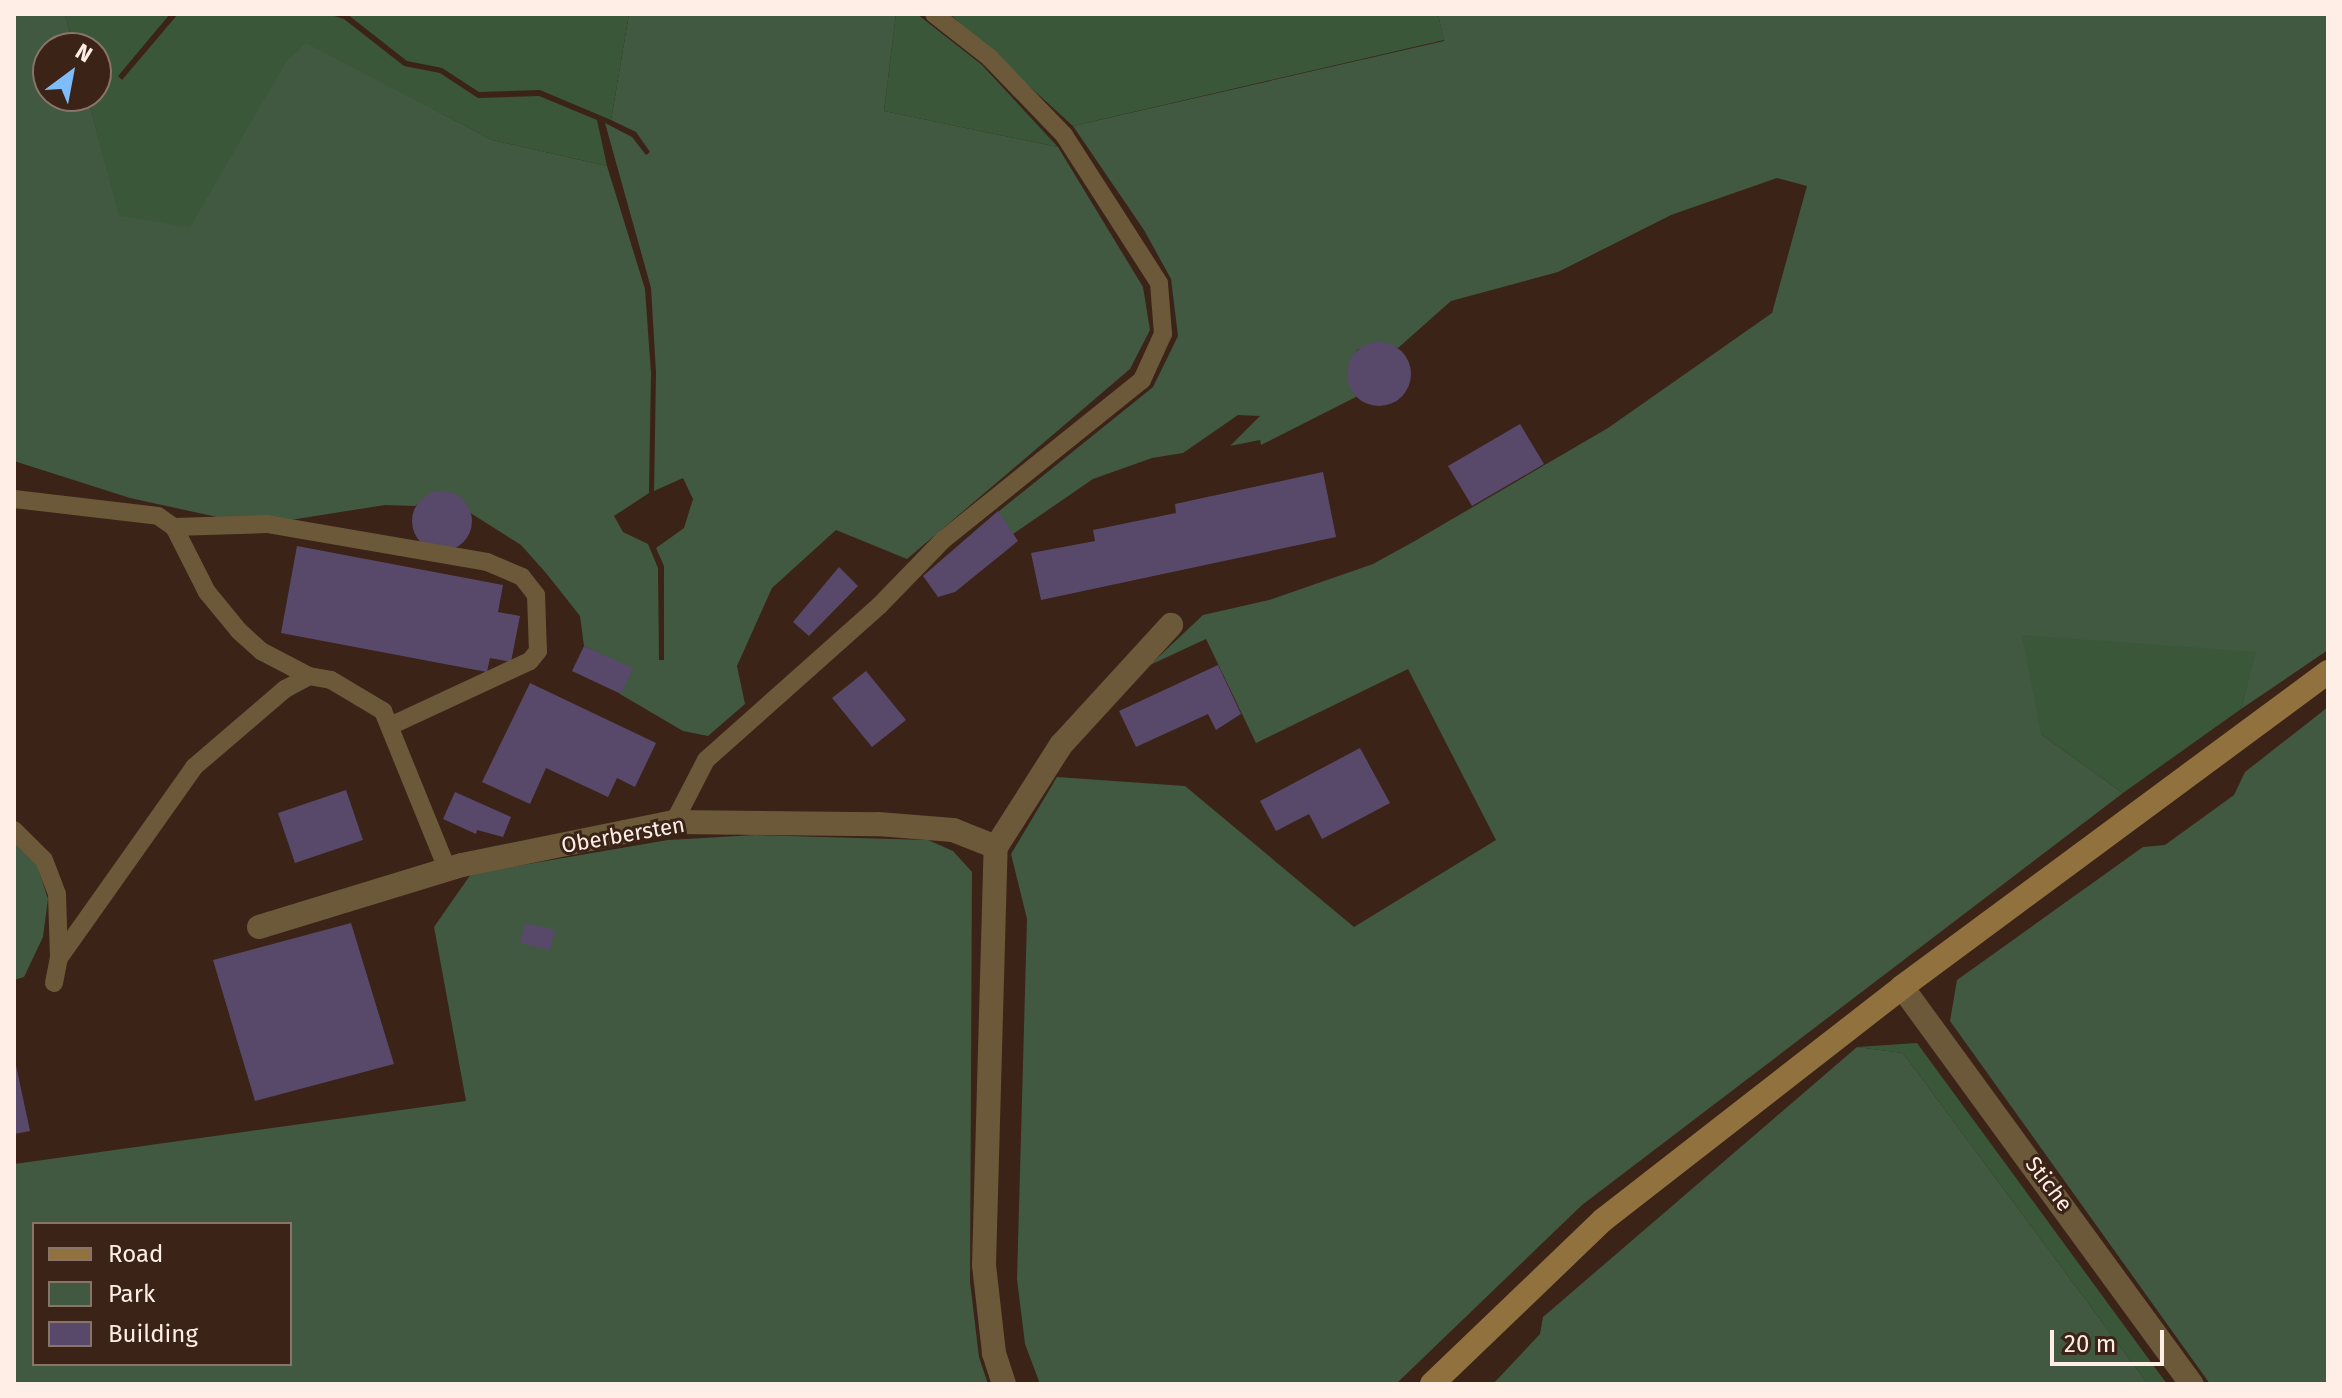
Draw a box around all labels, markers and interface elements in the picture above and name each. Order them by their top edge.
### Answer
north arrow [32,32,112,112]
text: N [71,38,97,68]
street label: Oberbersten [559,811,687,859]
street label: Stiche [2020,1151,2078,1217]
legend [32,1222,292,1366]
text: Road [108,1240,163,1268]
text: Park [108,1280,155,1308]
scale bar [2054,1314,2168,1364]
text: Building [108,1320,198,1348]
text: 20 m [2064,1330,2116,1358]

